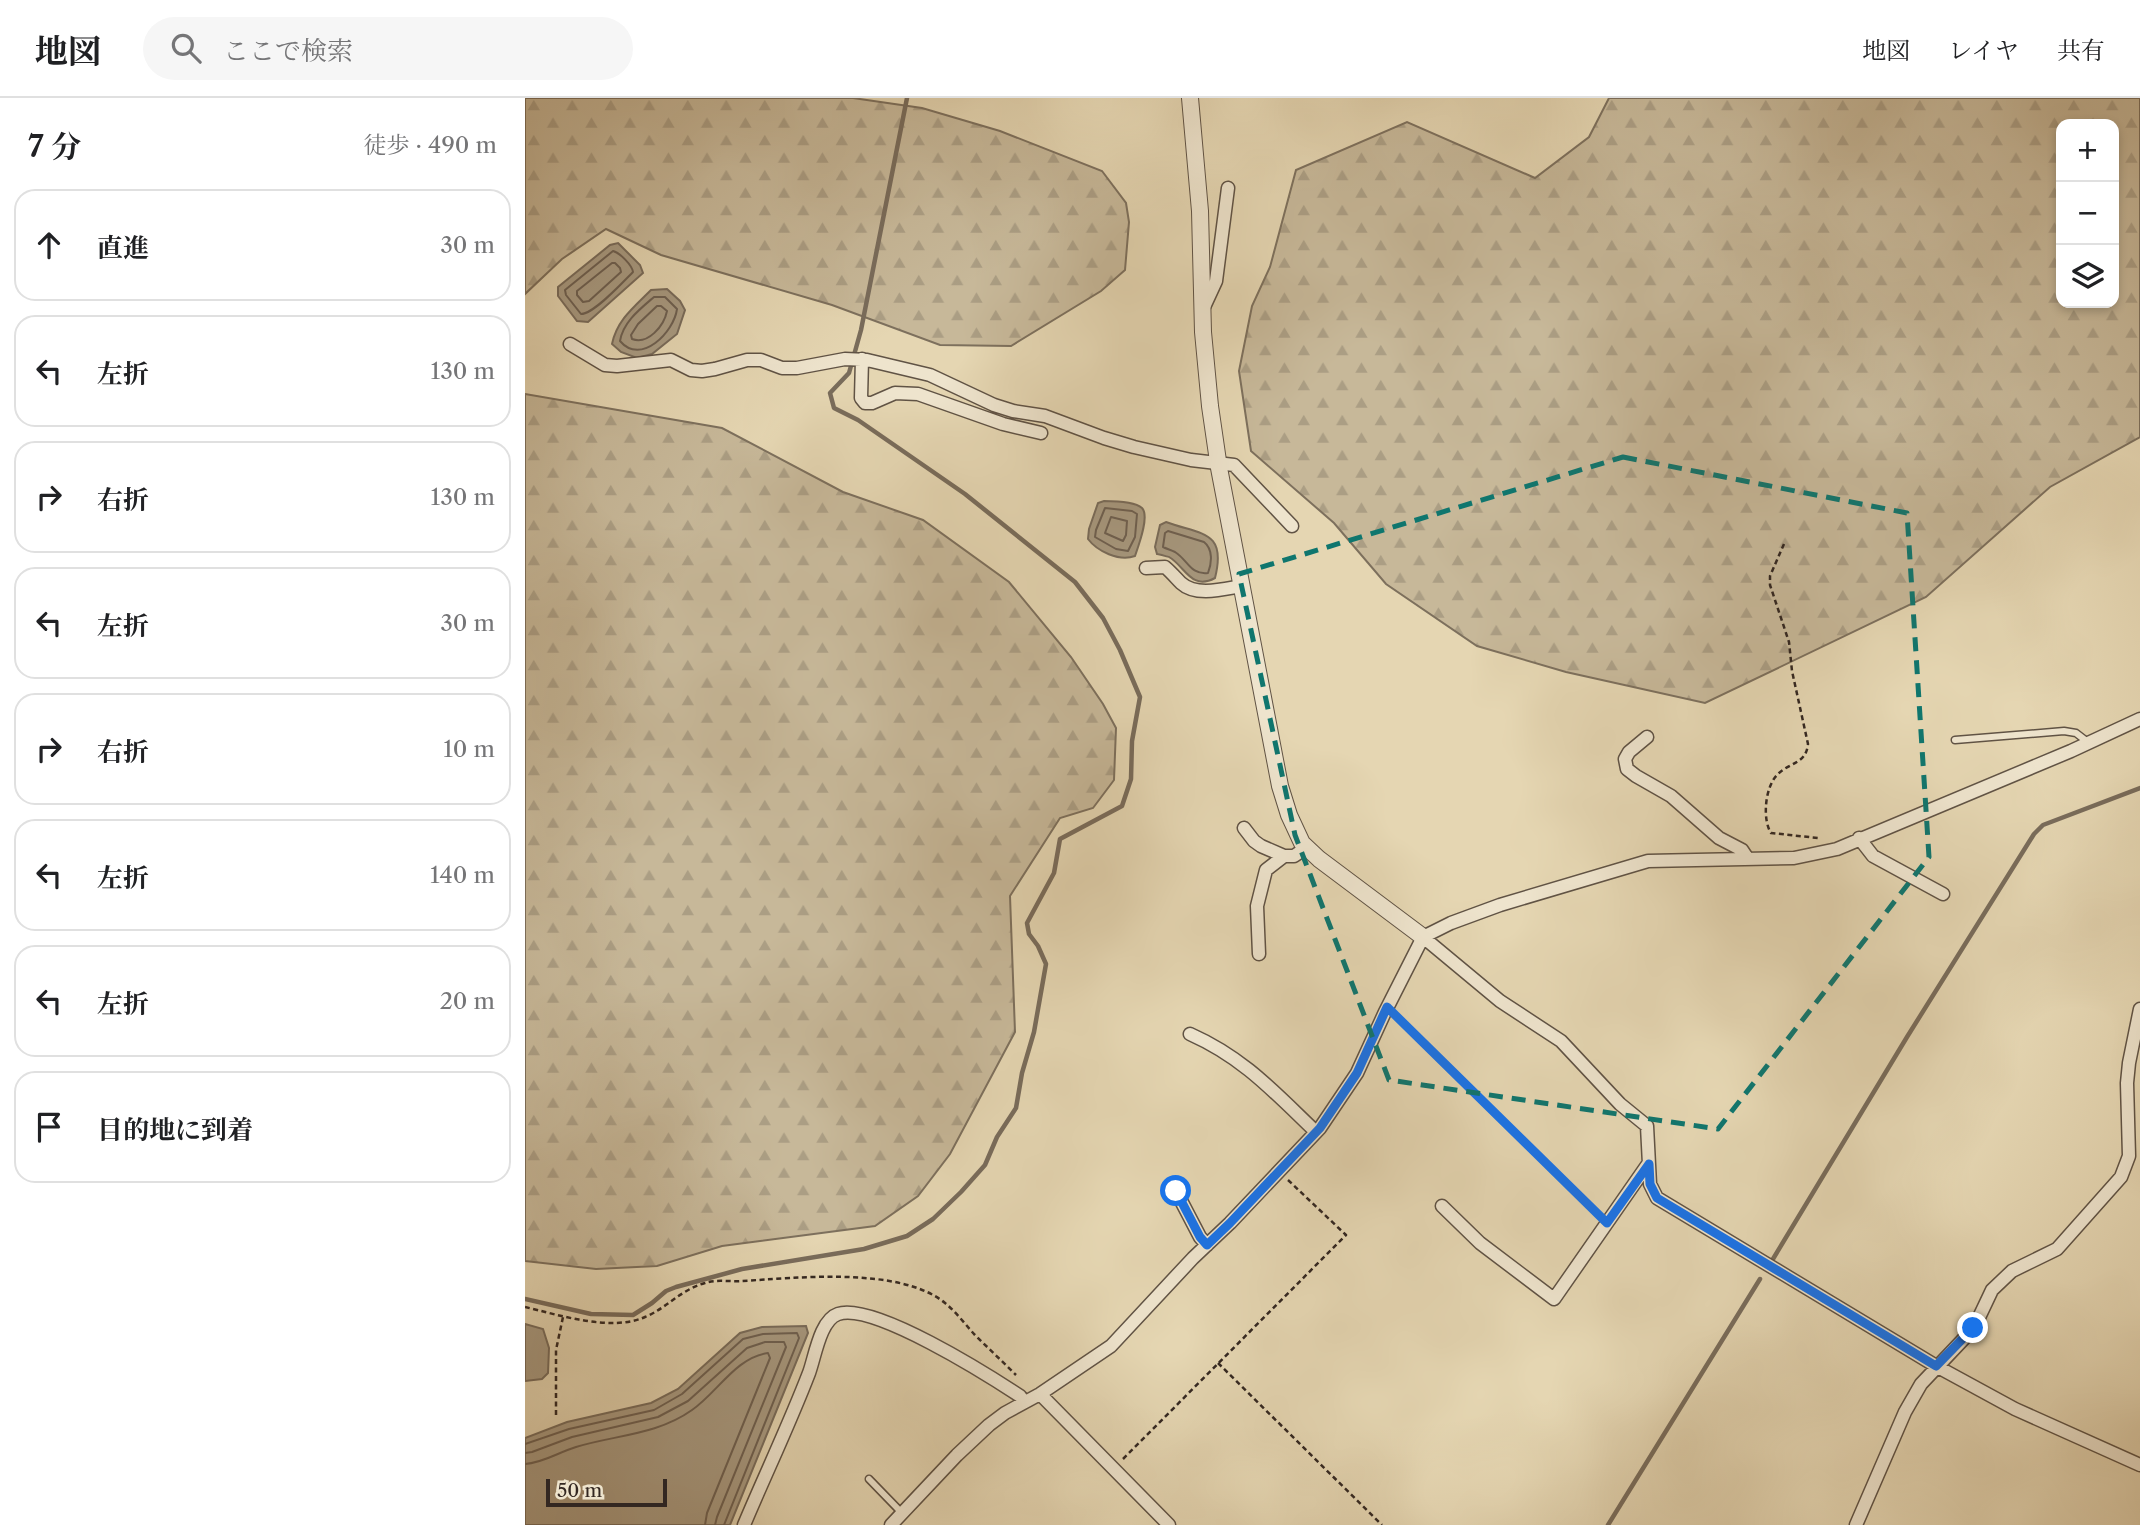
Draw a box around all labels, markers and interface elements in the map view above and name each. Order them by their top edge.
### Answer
search box [143,17,633,80]
icon: search [167,29,205,67]
text: 地図 [35,31,101,72]
text: ここで検索 [223,35,353,67]
text: 地図 [1862,36,1910,65]
text: レイヤ [1948,36,2019,65]
text: 共有 [2057,36,2105,65]
map controls [2056,119,2119,308]
button: + [2056,119,2119,182]
text: 7 分 [28,128,81,165]
text: 徒歩 · 490 m [363,131,497,159]
button: − [2056,182,2119,245]
icon: ahead [30,226,68,264]
text: 30 m [440,231,495,259]
text: 直進 [97,232,149,264]
button: layers [2056,245,2119,308]
icon: left [30,352,68,390]
text: 130 m [431,357,495,385]
text: 左折 [97,358,149,390]
icon: right [30,478,68,516]
text: 130 m [431,483,495,511]
text: 右折 [97,484,149,516]
icon: left [30,604,68,642]
text: 30 m [440,609,495,637]
text: 左折 [97,610,149,642]
icon: right [30,730,68,768]
text: 10 m [443,735,495,763]
text: 右折 [97,736,149,768]
icon: left [30,856,68,894]
text: 140 m [430,861,495,889]
text: 左折 [97,862,149,894]
icon: left [30,982,68,1020]
text: 20 m [440,987,495,1015]
text: 左折 [97,988,149,1020]
icon: arrive [30,1108,68,1146]
text: 目的地に到着 [97,1114,253,1146]
route start [1160,1175,1191,1206]
route end [1957,1312,1988,1343]
scale bar [546,1476,667,1508]
text: 50 m [557,1479,602,1502]

